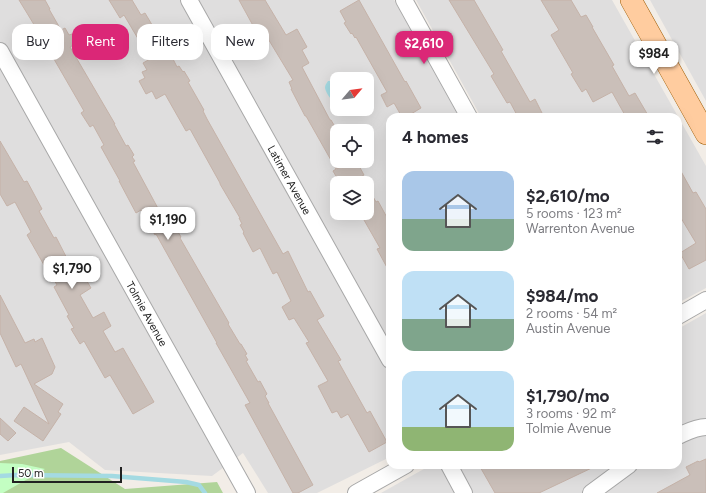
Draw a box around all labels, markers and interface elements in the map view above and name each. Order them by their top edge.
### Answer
chip: Buy [12,24,64,60]
chip: Rent [72,24,129,60]
chip: Filters [137,24,203,60]
chip: New [211,24,269,60]
pin: $2,610 [391,31,457,65]
text: $2,610 [404,36,444,51]
pin: $984 [630,41,678,75]
text: $984 [639,46,669,61]
north arrow [330,72,374,116]
map controls [330,72,374,220]
button: locate [330,124,374,168]
icon: filters [644,126,666,148]
text: 4 homes [402,127,469,147]
street label: Latimer Avenue [265,143,313,217]
button: layers [330,176,374,220]
text: $2,610/mo [526,186,610,206]
icon: home [434,187,482,235]
text: 5 rooms · 123 m² [526,206,622,221]
pin: $1,190 [135,207,201,241]
text: $1,190 [149,212,187,227]
text: Warrenton Avenue [526,221,635,236]
pin: $1,790 [39,256,105,290]
text: $1,790 [52,261,92,276]
street label: Tolmie Avenue [123,279,170,349]
text: $984/mo [526,286,599,306]
icon: home [434,287,482,335]
text: 2 rooms · 54 m² [526,306,617,321]
text: Austin Avenue [526,321,610,336]
text: $1,790/mo [526,386,609,406]
icon: home [434,387,482,435]
text: 3 rooms · 92 m² [526,406,616,421]
text: Tolmie Avenue [526,421,611,436]
scale bar [12,465,122,484]
text: 50 m [18,467,43,480]

